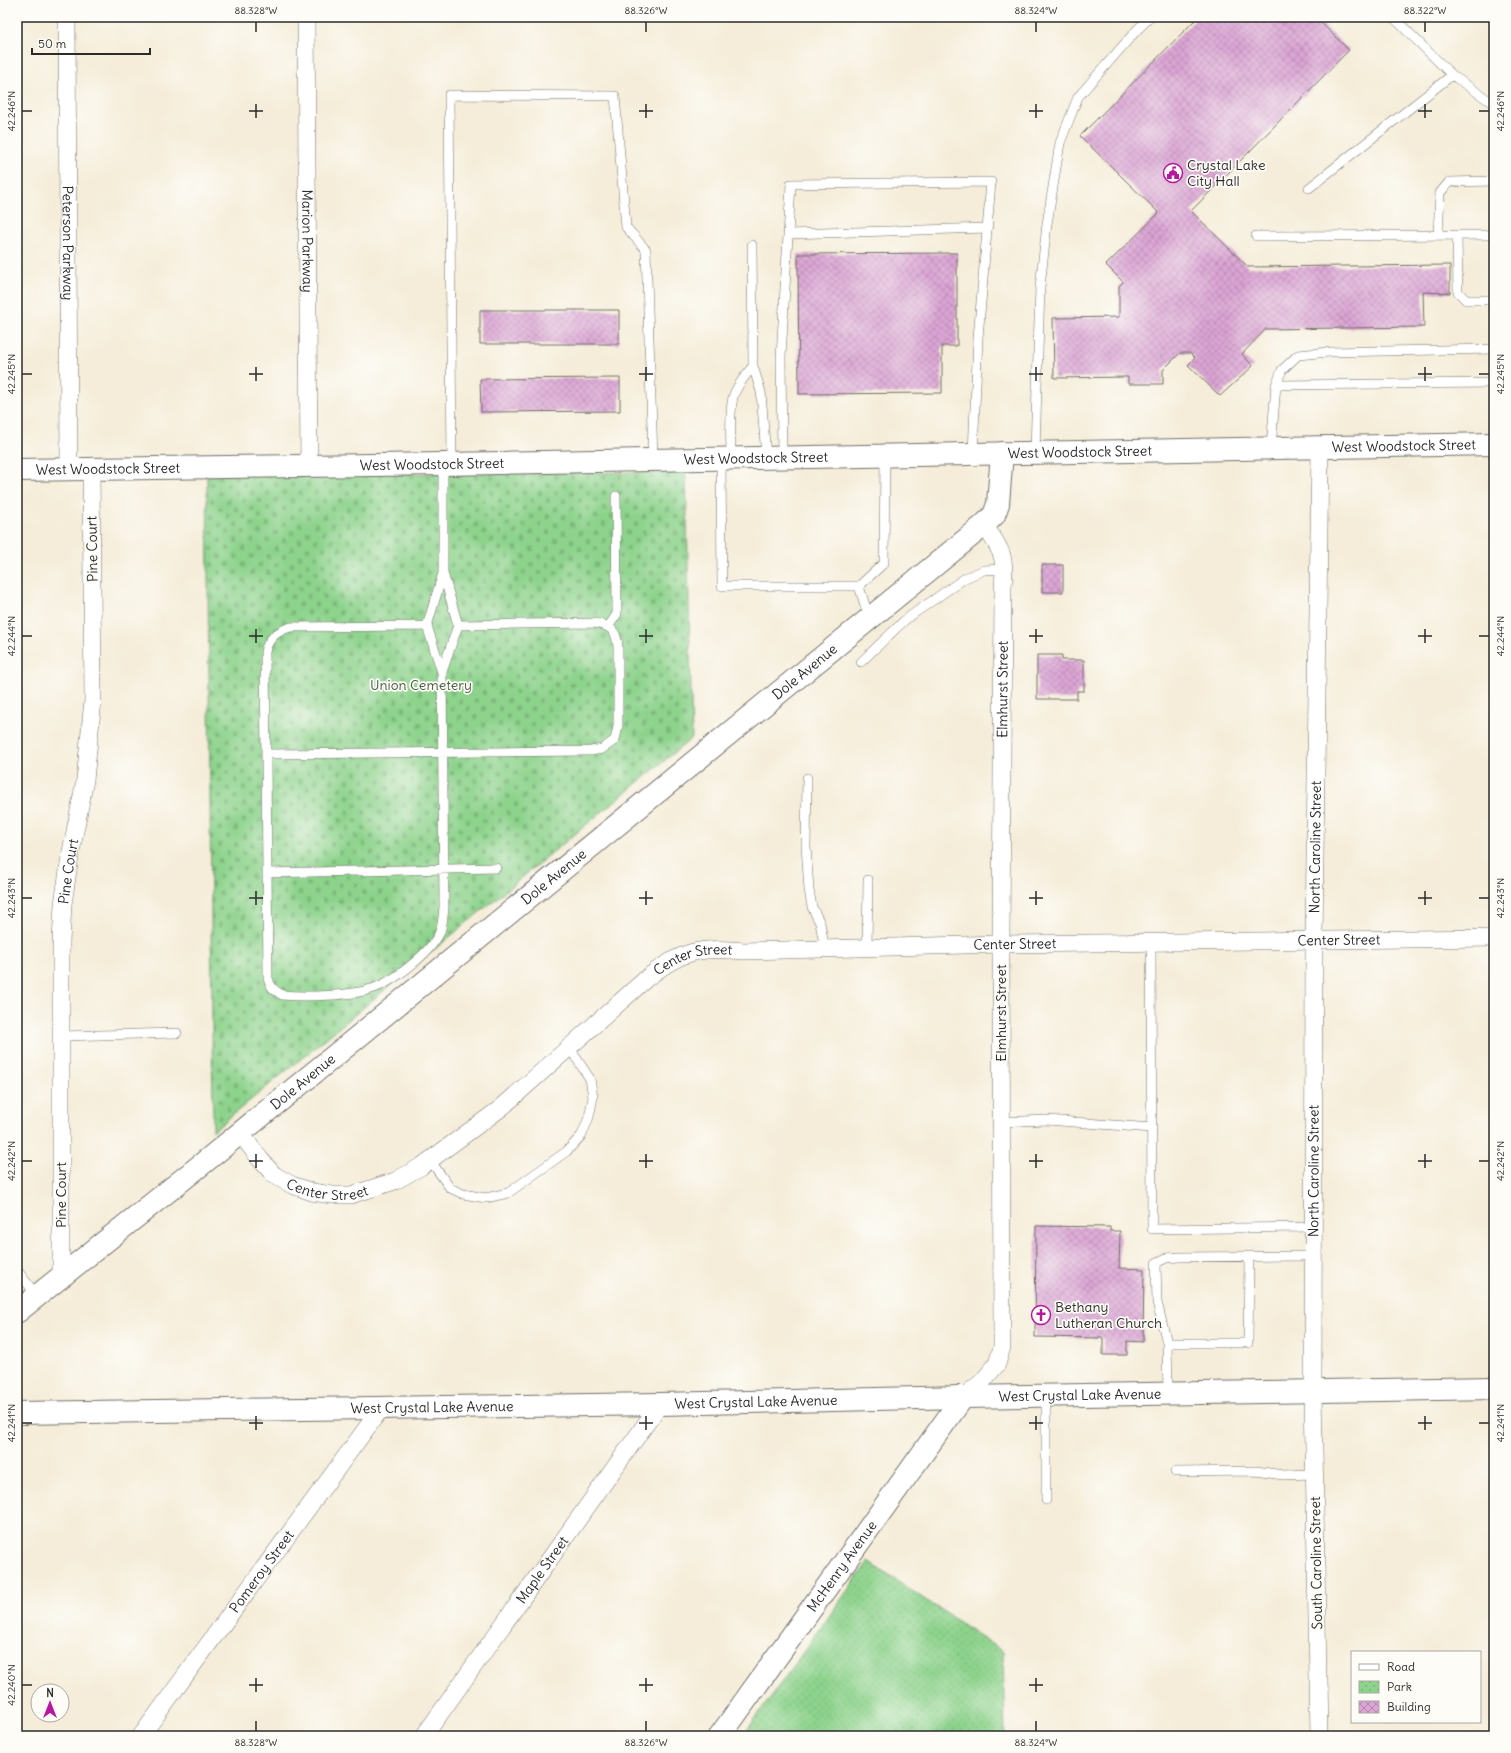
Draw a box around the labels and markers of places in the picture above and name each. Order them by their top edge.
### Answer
place label: Crystal Lake City Hall [1187,156,1265,190]
public building icon: Crystal Lake City Hall [1162,162,1184,184]
place label: Bethany Lutheran Church [1055,1298,1162,1332]
church icon: Bethany Lutheran Church [1030,1304,1052,1326]

